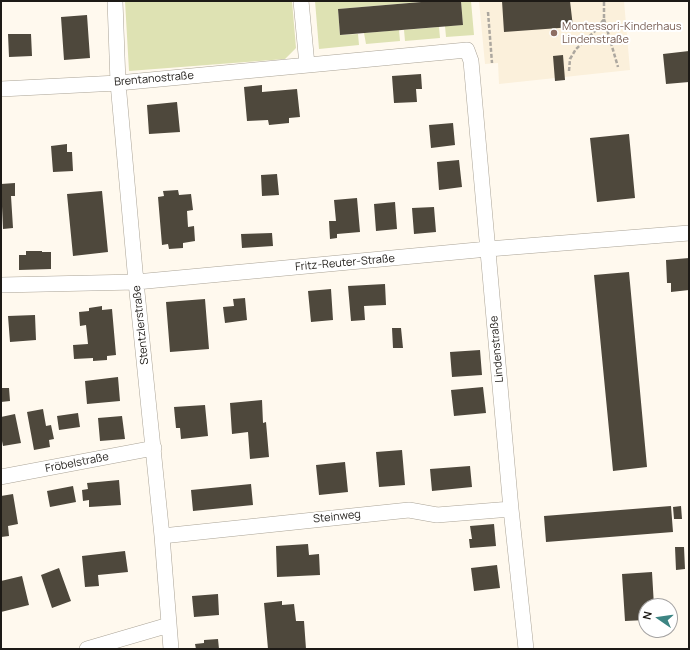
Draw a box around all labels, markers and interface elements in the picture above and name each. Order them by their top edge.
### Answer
place label: Montessori-Kinderhaus Lindenstraße [562,20,682,46]
marker: Montessori-Kinderhaus Lindenstraße [549,28,559,38]
street label: Brentanostraße [114,69,194,89]
street label: Fritz-Reuter-Straße [295,252,395,274]
street label: Stentzlerstraße [130,285,152,365]
street label: Lindenstraße [488,315,506,383]
street label: Fröbelstraße [44,450,110,476]
street label: Steinweg [313,508,361,526]
north arrow [638,598,678,638]
text: N [639,610,655,621]

